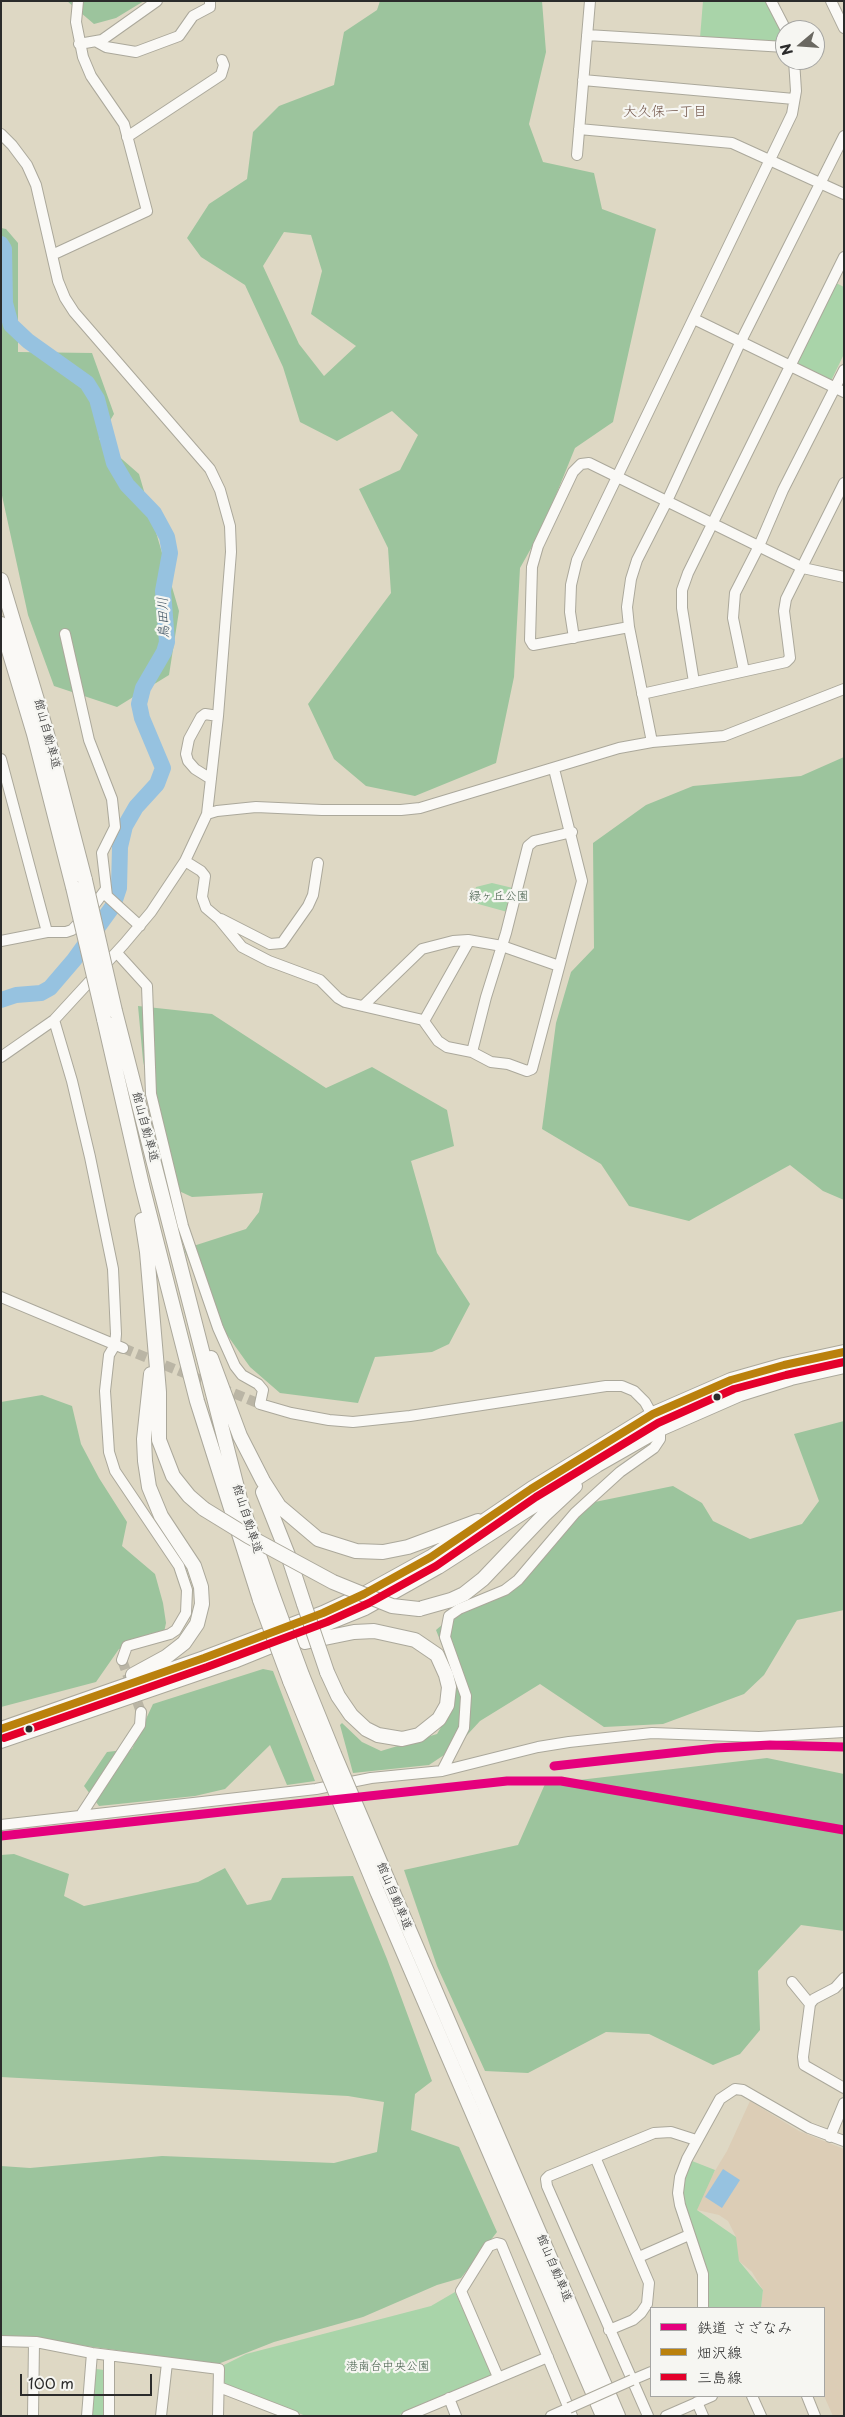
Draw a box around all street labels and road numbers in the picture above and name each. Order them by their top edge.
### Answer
street label: 館山自動車道 [31,697,63,771]
street label: 館山自動車道 [129,1090,161,1164]
street label: 館山自動車道 [229,1483,265,1555]
street label: 館山自動車道 [373,1860,415,1932]
street label: 館山自動車道 [533,2232,575,2304]

